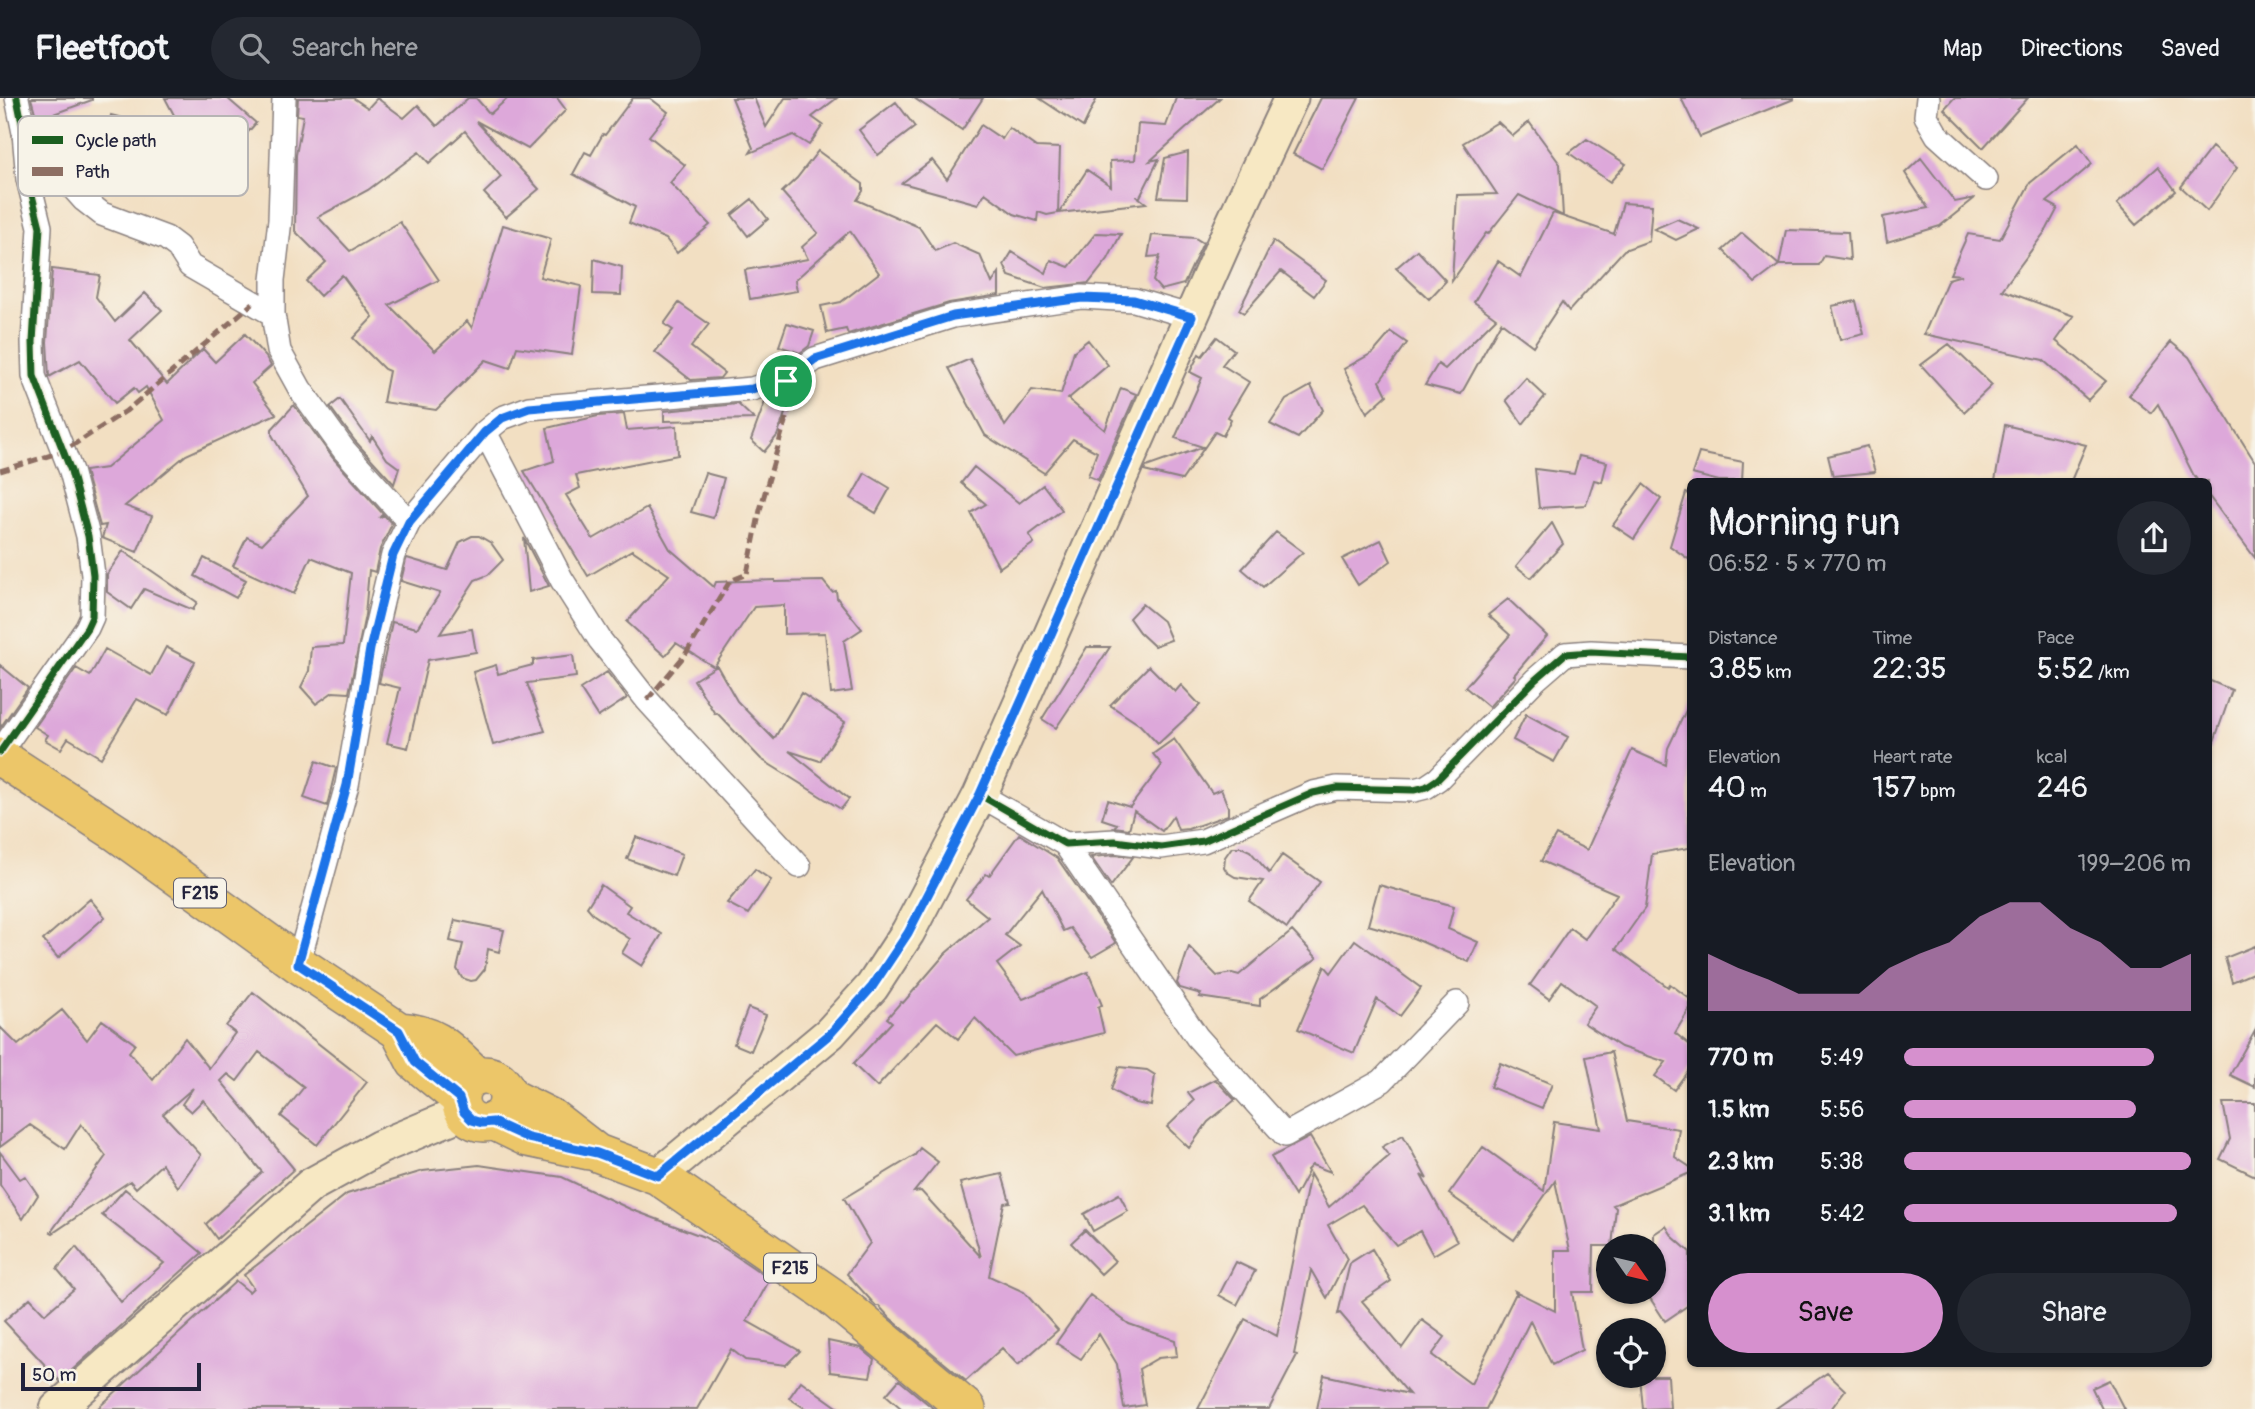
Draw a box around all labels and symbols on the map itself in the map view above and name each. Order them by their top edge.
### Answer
legend [18,116,248,196]
text: Cycle path [75,129,156,153]
text: Path [75,160,110,184]
pin [756,351,816,411]
road number: F215 [174,878,226,908]
north arrow [1596,1234,1666,1304]
road number: F215 [764,1254,816,1282]
scale bar [21,1360,201,1392]

